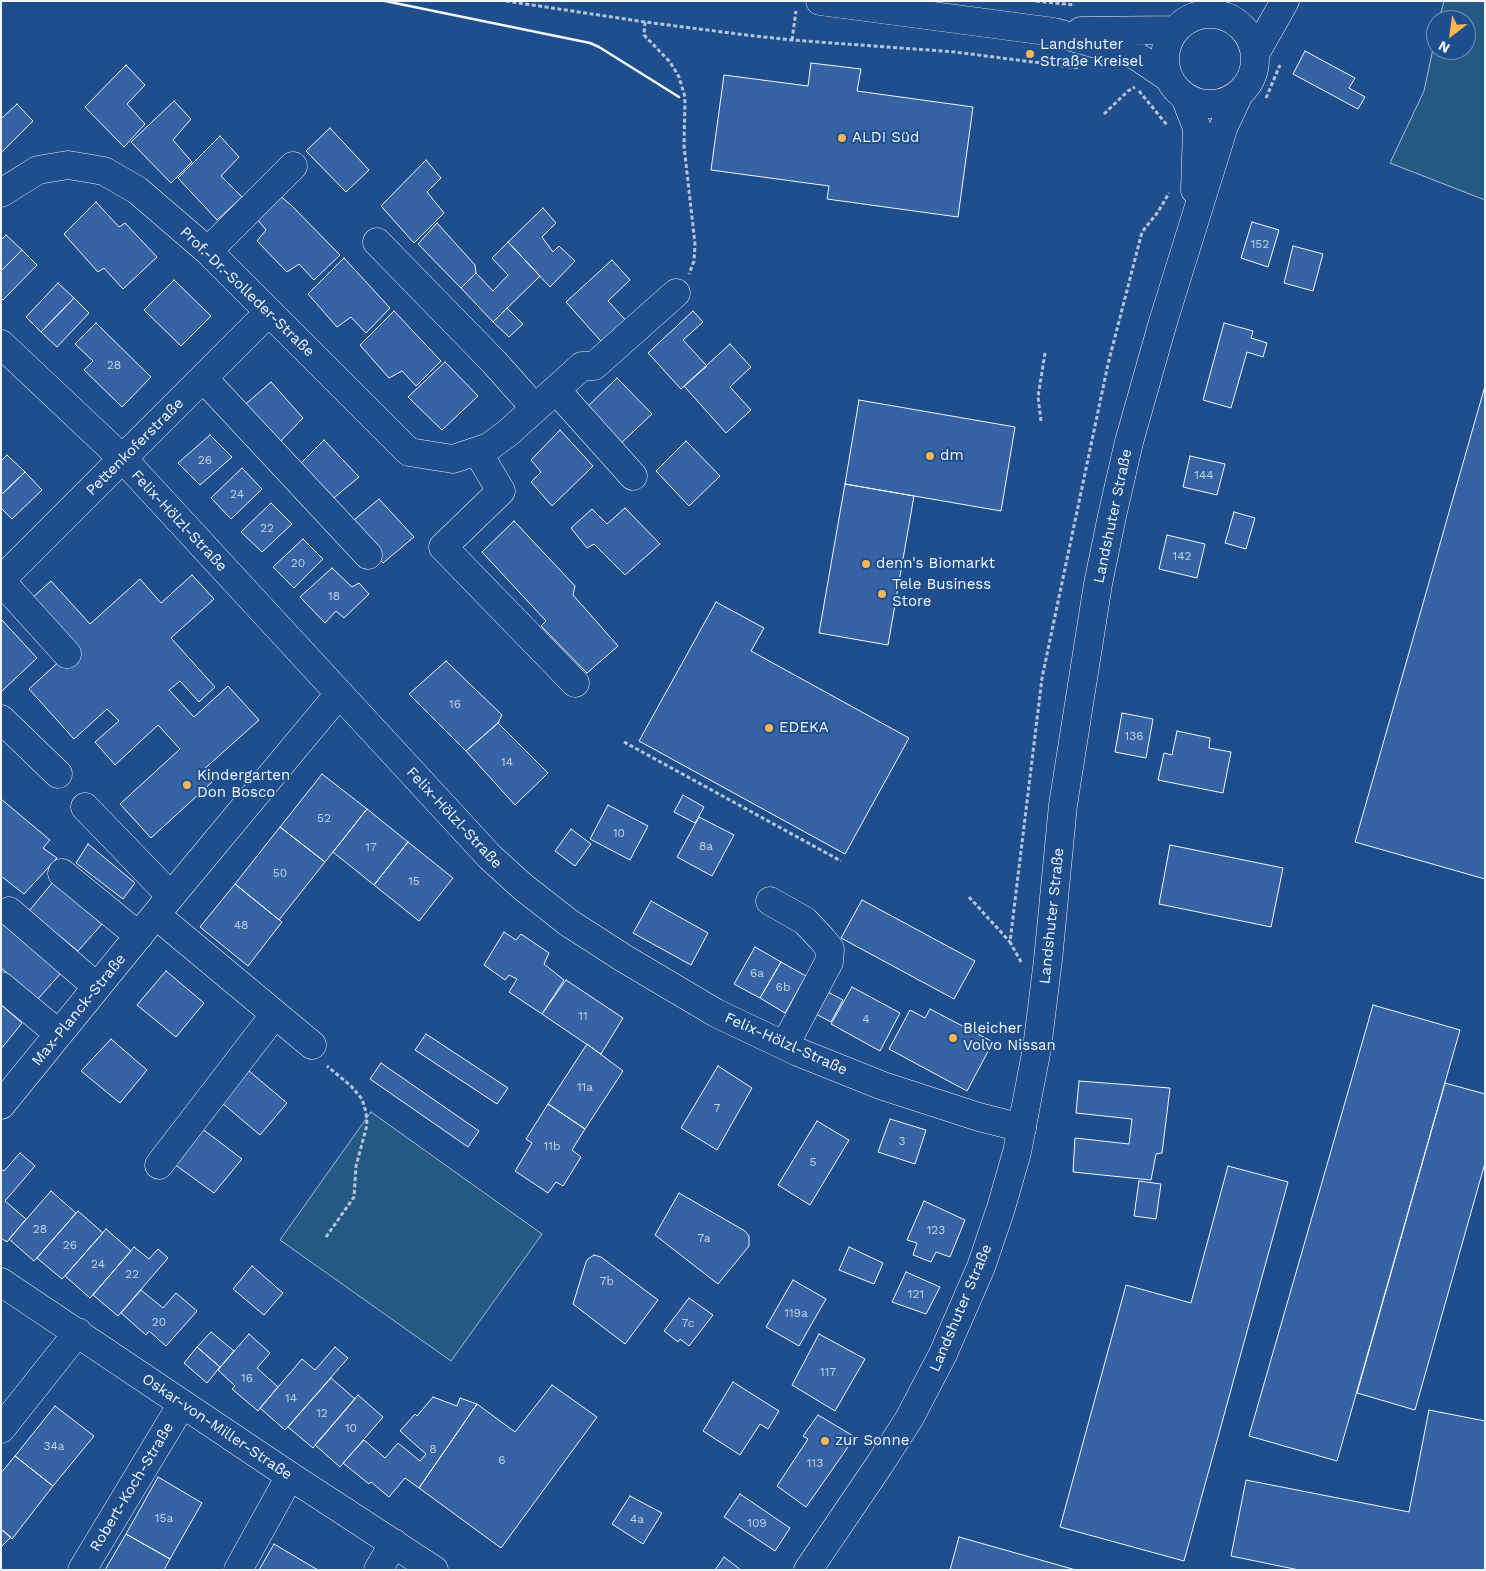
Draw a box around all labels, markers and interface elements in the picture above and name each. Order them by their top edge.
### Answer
north arrow [1426,10,1476,60]
place label: Landshuter Straße Kreisel [1040,36,1143,71]
text: N [1436,38,1452,57]
marker: Landshuter Straße Kreisel [1024,48,1036,60]
place label: ALDI Süd [852,129,919,147]
marker: ALDI Süd [836,132,848,144]
street label: Prof.-Dr.-Solleder-Straße [176,223,318,361]
house number: 152 [1251,237,1269,251]
house number: 28 [107,358,121,372]
street label: Pettenkoferstraße [82,394,188,500]
place label: dm [940,447,964,465]
street label: Landshuter Straße [1090,447,1136,585]
marker: dm [924,450,936,462]
house number: 26 [198,453,212,467]
street label: Felix-Hölzl-Straße [127,466,231,576]
house number: 144 [1194,468,1214,482]
house number: 24 [230,487,244,501]
house number: 22 [260,521,274,535]
house number: 142 [1172,549,1192,563]
place label: denn's Biomarkt [876,555,995,573]
house number: 20 [291,556,305,570]
marker: denn's Biomarkt [860,558,872,570]
place label: Tele Business Store [892,576,991,611]
marker: Tele Business Store [876,588,888,600]
house number: 18 [328,589,340,603]
house number: 16 [449,697,461,711]
place label: EDEKA [779,719,829,737]
marker: EDEKA [763,722,775,734]
house number: 136 [1125,729,1143,743]
house number: 14 [501,755,513,769]
street label: Felix-Hölzl-Straße [402,763,506,873]
place label: Kindergarten Don Bosco [197,767,290,802]
marker: Kindergarten Don Bosco [181,779,193,791]
house number: 52 [317,811,331,825]
house number: 10 [613,826,625,840]
house number: 8a [699,839,713,853]
house number: 17 [365,840,377,854]
street label: Landshuter Straße [1036,847,1068,985]
house number: 50 [273,866,287,880]
house number: 15 [408,874,420,888]
house number: 48 [234,918,248,932]
street label: Max-Planck-Straße [28,950,130,1070]
house number: 6a [750,966,764,980]
house number: 6b [776,980,790,994]
house number: 11 [578,1009,588,1023]
street label: Felix-Hölzl-Straße [722,1009,850,1079]
house number: 4 [862,1012,870,1026]
place label: Bleicher Volvo Nissan [963,1020,1056,1055]
marker: Bleicher Volvo Nissan [947,1032,959,1044]
house number: 11a [577,1080,593,1094]
house number: 7 [714,1101,720,1115]
house number: 3 [899,1134,905,1148]
house number: 11b [544,1139,560,1153]
house number: 5 [810,1155,816,1169]
house number: 28 [33,1222,47,1236]
house number: 123 [927,1223,945,1237]
house number: 7a [697,1231,711,1245]
house number: 26 [63,1238,77,1252]
street label: Landshuter Straße [926,1241,996,1375]
house number: 24 [91,1257,105,1271]
house number: 22 [125,1267,139,1281]
house number: 7b [600,1274,614,1288]
house number: 121 [908,1287,924,1301]
house number: 119a [784,1306,808,1320]
house number: 20 [152,1315,166,1329]
house number: 7c [682,1316,694,1330]
house number: 117 [820,1365,836,1379]
street label: Oskar-von-Miller-Straße [139,1370,295,1484]
house number: 16 [241,1371,253,1385]
house number: 14 [285,1391,297,1405]
house number: 12 [316,1406,328,1420]
street label: Robert-Koch-Straße [86,1419,178,1555]
house number: 10 [345,1421,357,1435]
place label: zur Sonne [835,1432,909,1450]
marker: zur Sonne [819,1435,831,1447]
house number: 34a [43,1439,65,1453]
house number: 8 [429,1442,437,1456]
house number: 6 [498,1453,506,1467]
house number: 113 [807,1456,823,1470]
house number: 15a [155,1511,173,1525]
house number: 4a [630,1512,644,1526]
house number: 109 [747,1516,767,1530]

